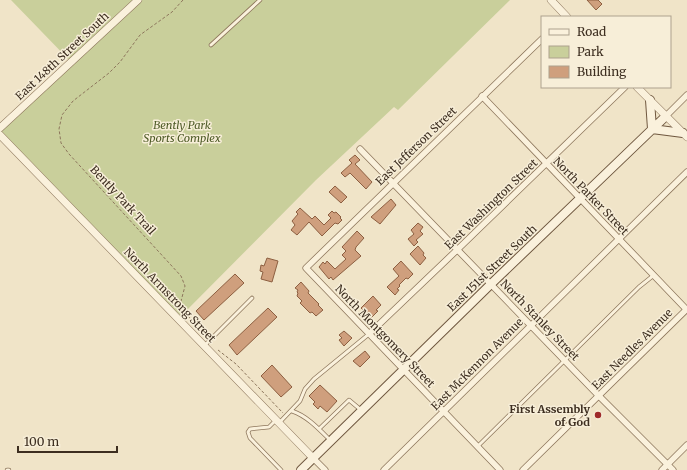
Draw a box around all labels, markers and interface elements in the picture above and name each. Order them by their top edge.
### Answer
street label: East 148th Street South [12,9,112,103]
legend [541,16,671,88]
text: Road [577,24,606,39]
text: Park [577,44,604,59]
text: Building [577,64,627,79]
street label: East Jefferson Street [373,103,460,188]
park label: Bently Park Sports Complex [143,118,221,145]
street label: North Parker Street [550,154,632,238]
street label: East Washington Street [442,155,541,252]
street label: Bently Park Trail [87,163,159,238]
street label: East 151st Street South [444,221,540,314]
street label: North Armstrong Street [121,245,219,346]
street label: North Stanley Street [498,276,583,364]
street label: North Montgomery Street [332,282,438,391]
street label: East Needles Avenue [589,306,675,392]
street label: East McKennon Avenue [428,315,526,413]
place label: First Assembly of God [509,402,590,429]
marker: First Assembly of God [593,410,603,420]
scale bar [18,428,117,454]
text: 100 m [24,434,59,449]

